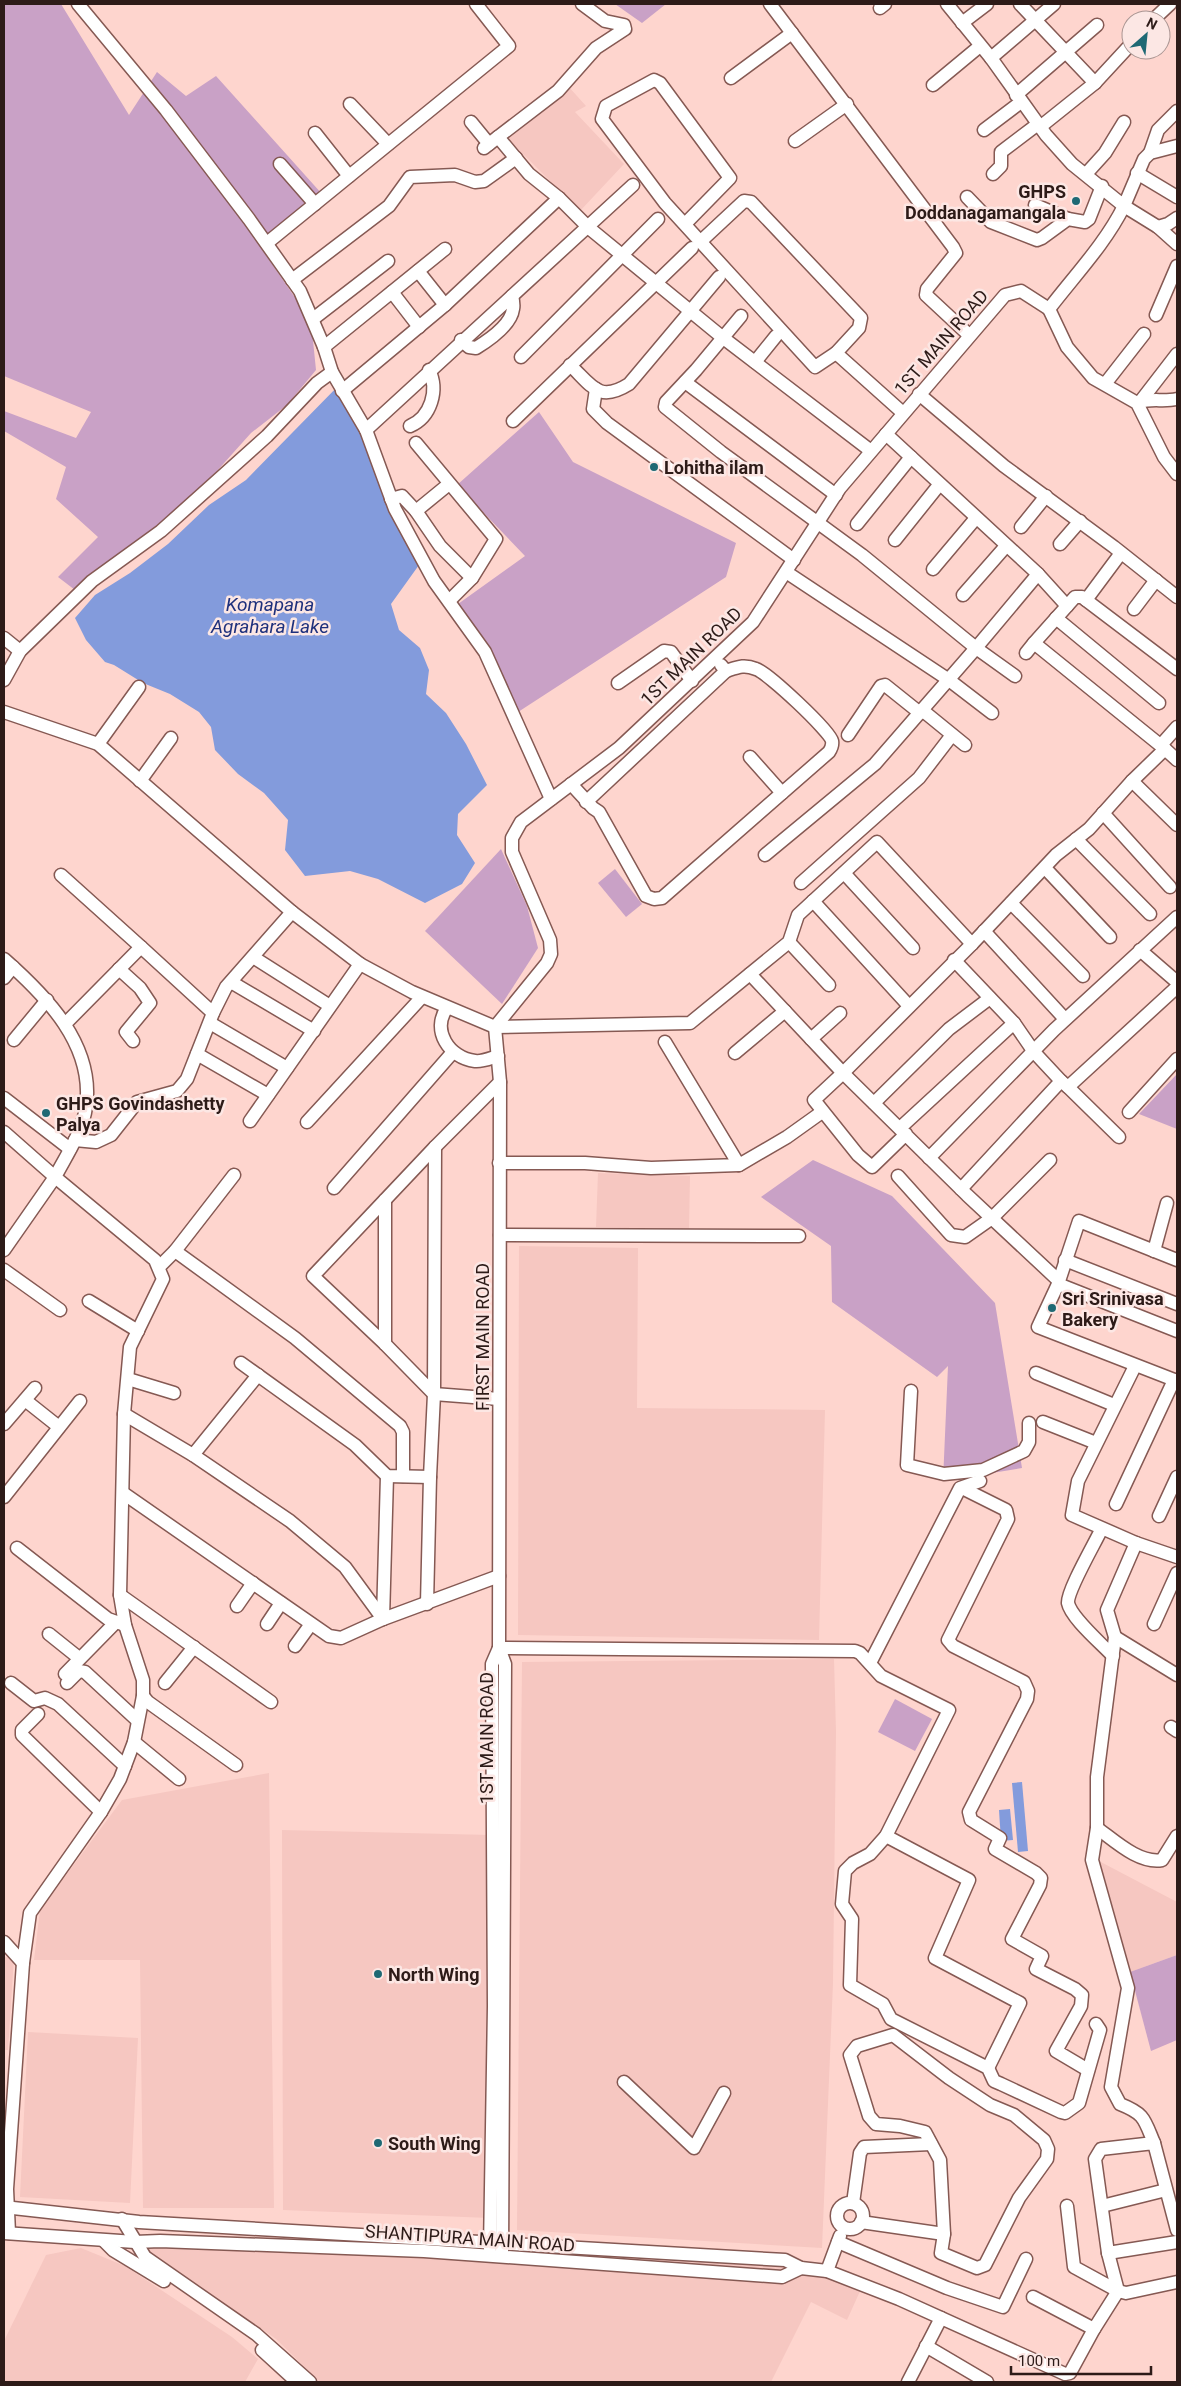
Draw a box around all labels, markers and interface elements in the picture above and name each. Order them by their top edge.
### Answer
north arrow [1121,10,1171,60]
text: N [1144,14,1160,33]
place label: GHPS Doddanagamangala [905,181,1066,223]
marker: GHPS Doddanagamangala [1070,195,1082,207]
street label: 1ST MAIN ROAD [890,285,992,399]
place label: Lohitha ilam [664,457,764,478]
marker: Lohitha ilam [648,461,660,473]
water label: Komapana Agrahara Lake [210,593,329,638]
street label: 1ST MAIN ROAD [636,602,746,710]
place label: GHPS Govindashetty Palya [56,1093,225,1135]
marker: GHPS Govindashetty Palya [40,1107,52,1119]
street label: FIRST MAIN ROAD [472,1263,493,1411]
place label: Sri Srinivasa Bakery [1062,1288,1164,1330]
marker: Sri Srinivasa Bakery [1046,1302,1058,1314]
street label: 1ST MAIN ROAD [476,1672,497,1804]
place label: North Wing [388,1964,479,1985]
marker: North Wing [372,1968,384,1980]
place label: South Wing [388,2133,481,2154]
marker: South Wing [372,2137,384,2149]
street label: SHANTIPURA MAIN ROAD [364,2220,576,2256]
scale bar [1011,2344,1151,2376]
text: 100 m [1018,2352,1060,2370]

